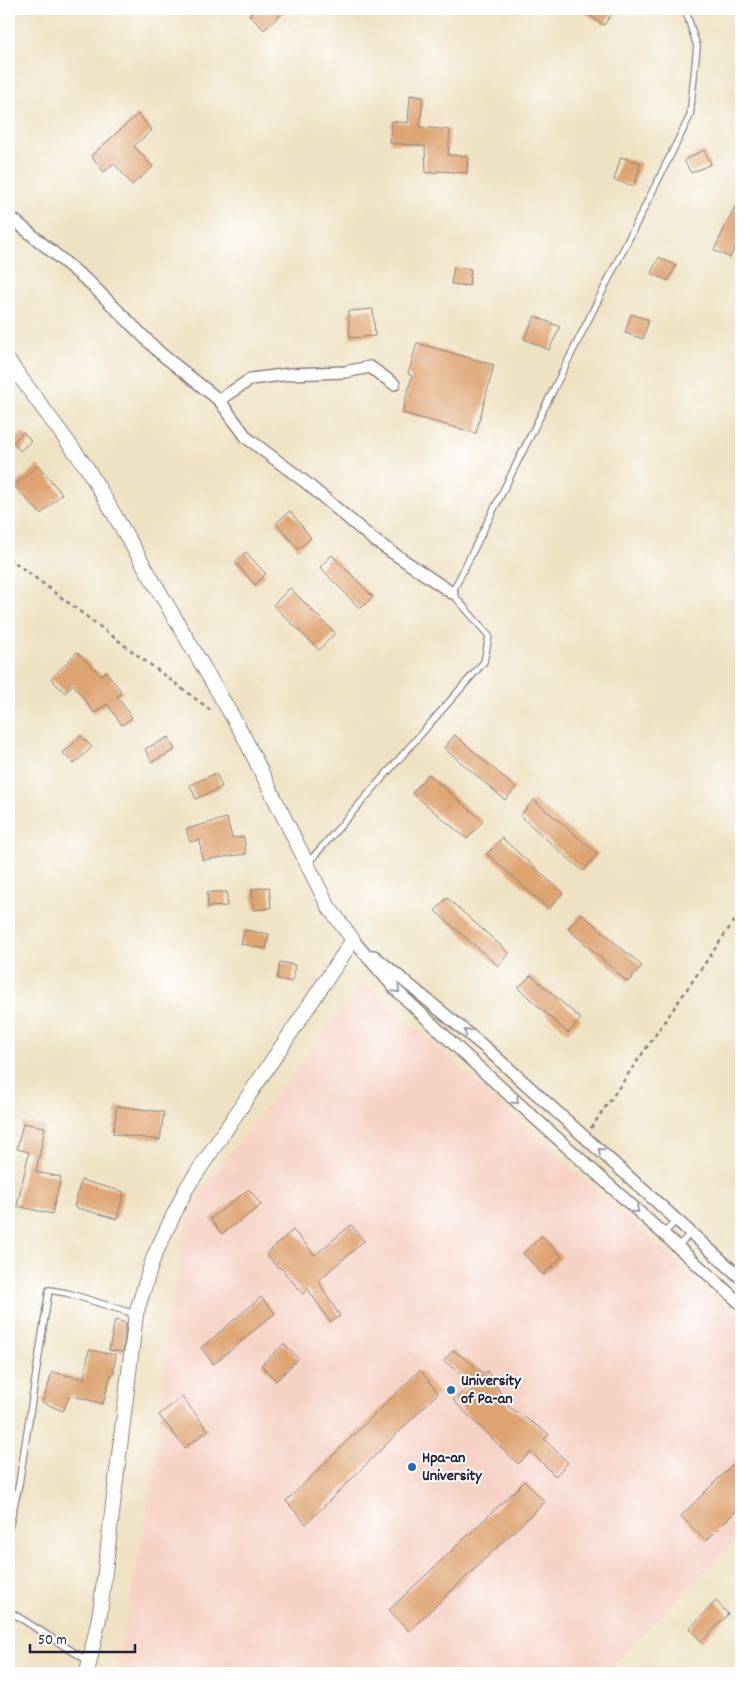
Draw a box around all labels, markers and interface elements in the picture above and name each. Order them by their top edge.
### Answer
one-way arrow [391,985,400,994]
one-way arrow [463,1028,472,1037]
one-way arrow [510,1095,519,1104]
one-way arrow [598,1148,607,1157]
one-way arrow [631,1204,640,1213]
place label: University of Pa-an [461,1370,522,1411]
marker: University of Pa-an [445,1384,457,1396]
place label: Hpa-an University [422,1447,483,1488]
marker: Hpa-an University [406,1461,418,1473]
scale bar [30,1622,135,1654]
text: 50 m [38,1630,67,1652]

